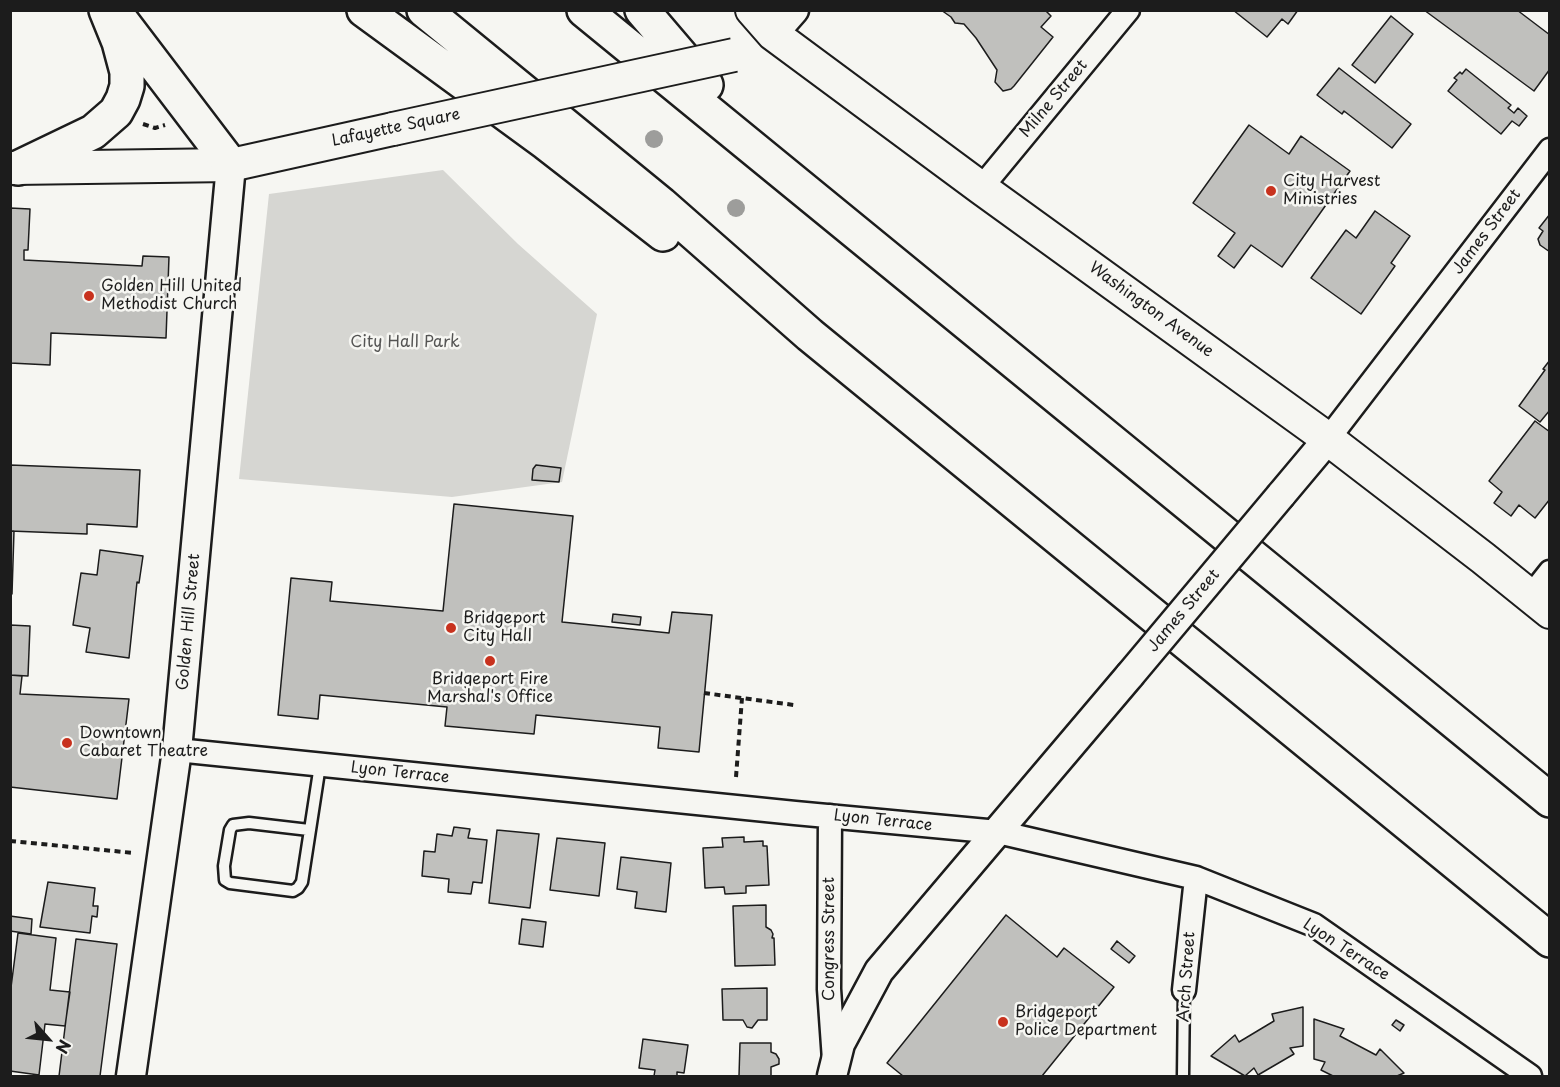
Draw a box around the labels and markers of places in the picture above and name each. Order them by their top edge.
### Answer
place label: City Harvest Ministries [1283,172,1380,210]
marker: City Harvest Ministries [1264,184,1278,198]
place label: Golden Hill United Methodist Church [101,277,242,315]
marker: Golden Hill United Methodist Church [82,289,96,303]
place label: Bridgeport City Hall [463,609,545,647]
marker: Bridgeport City Hall [444,621,458,635]
marker: Bridgeport Fire Marshal's Office [483,654,497,668]
place label: Bridgeport Fire Marshal's Office [427,670,553,708]
place label: Downtown Cabaret Theatre [79,724,208,762]
marker: Downtown Cabaret Theatre [60,736,74,750]
place label: Bridgeport Police Department [1015,1003,1157,1041]
marker: Bridgeport Police Department [996,1015,1010,1029]

